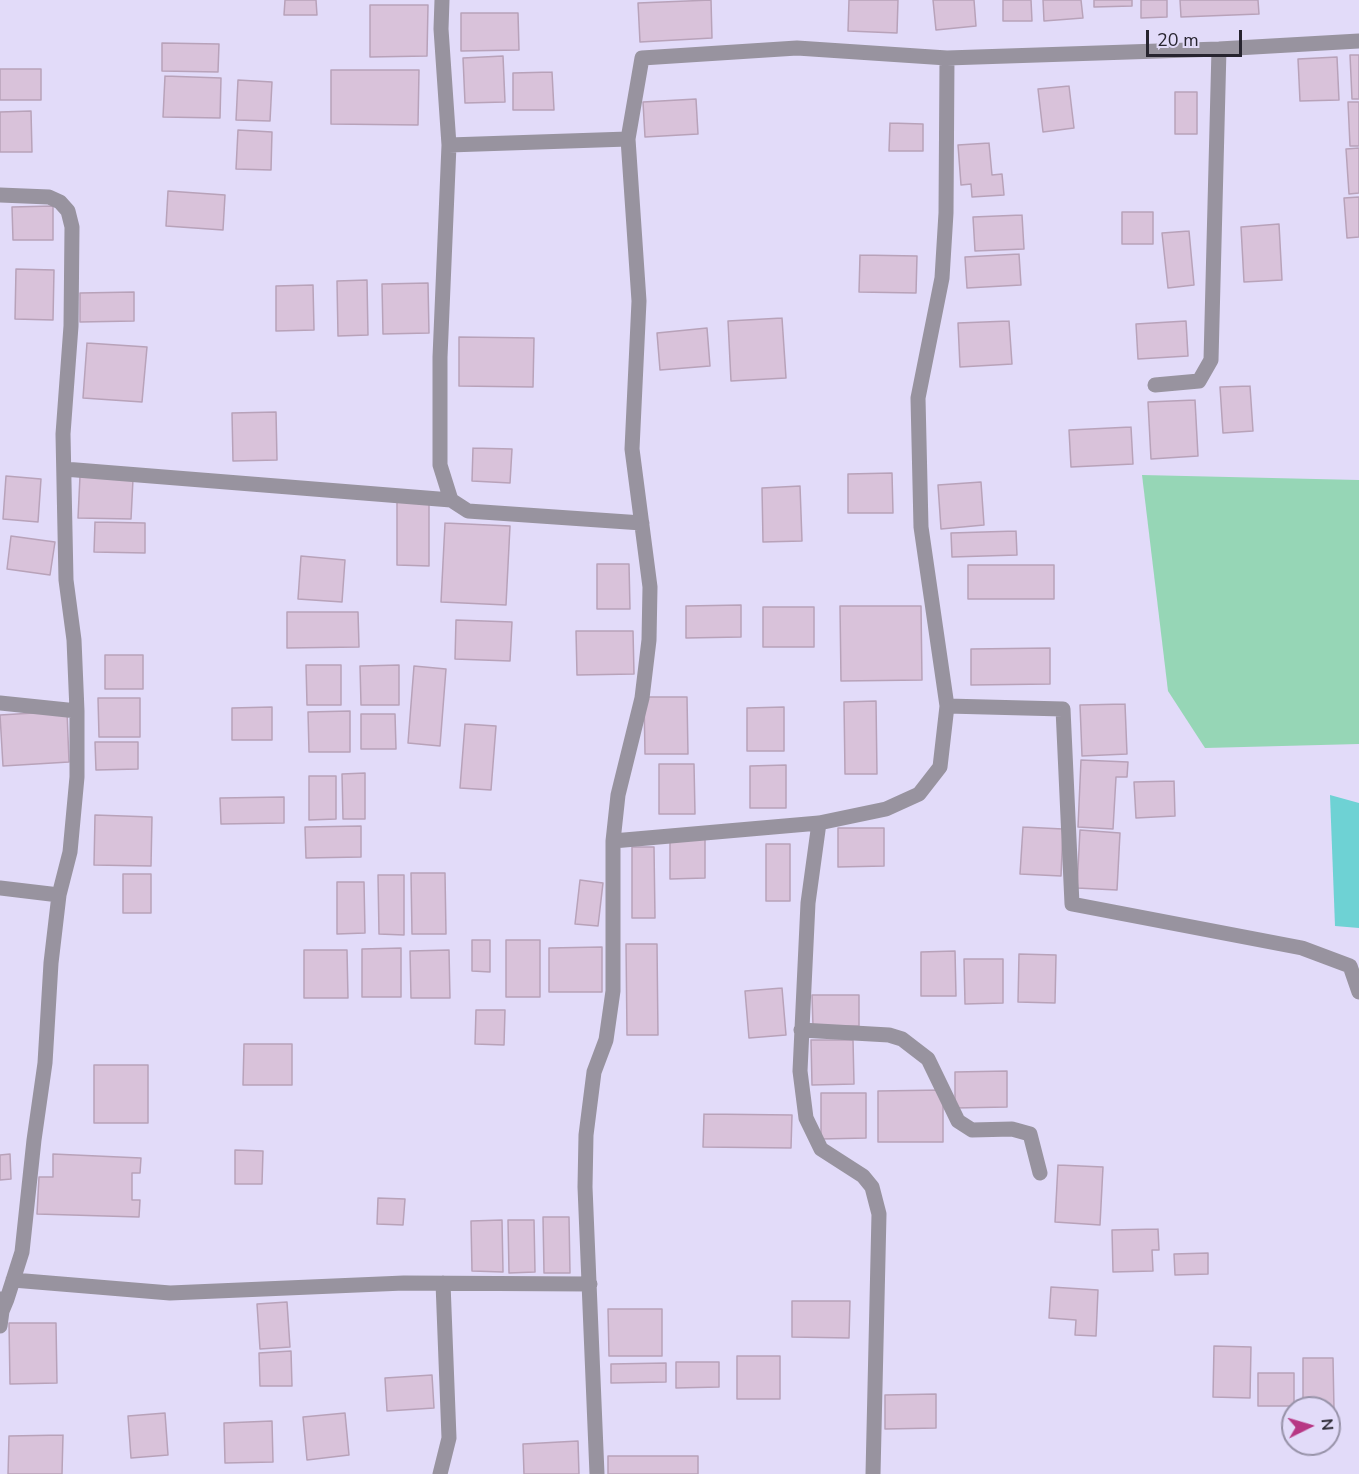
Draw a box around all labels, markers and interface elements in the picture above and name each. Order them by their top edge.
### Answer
scale bar [1149,18,1245,56]
text: 20 m [1157,28,1199,52]
north arrow [1281,1396,1341,1456]
text: N [1315,1418,1338,1432]

